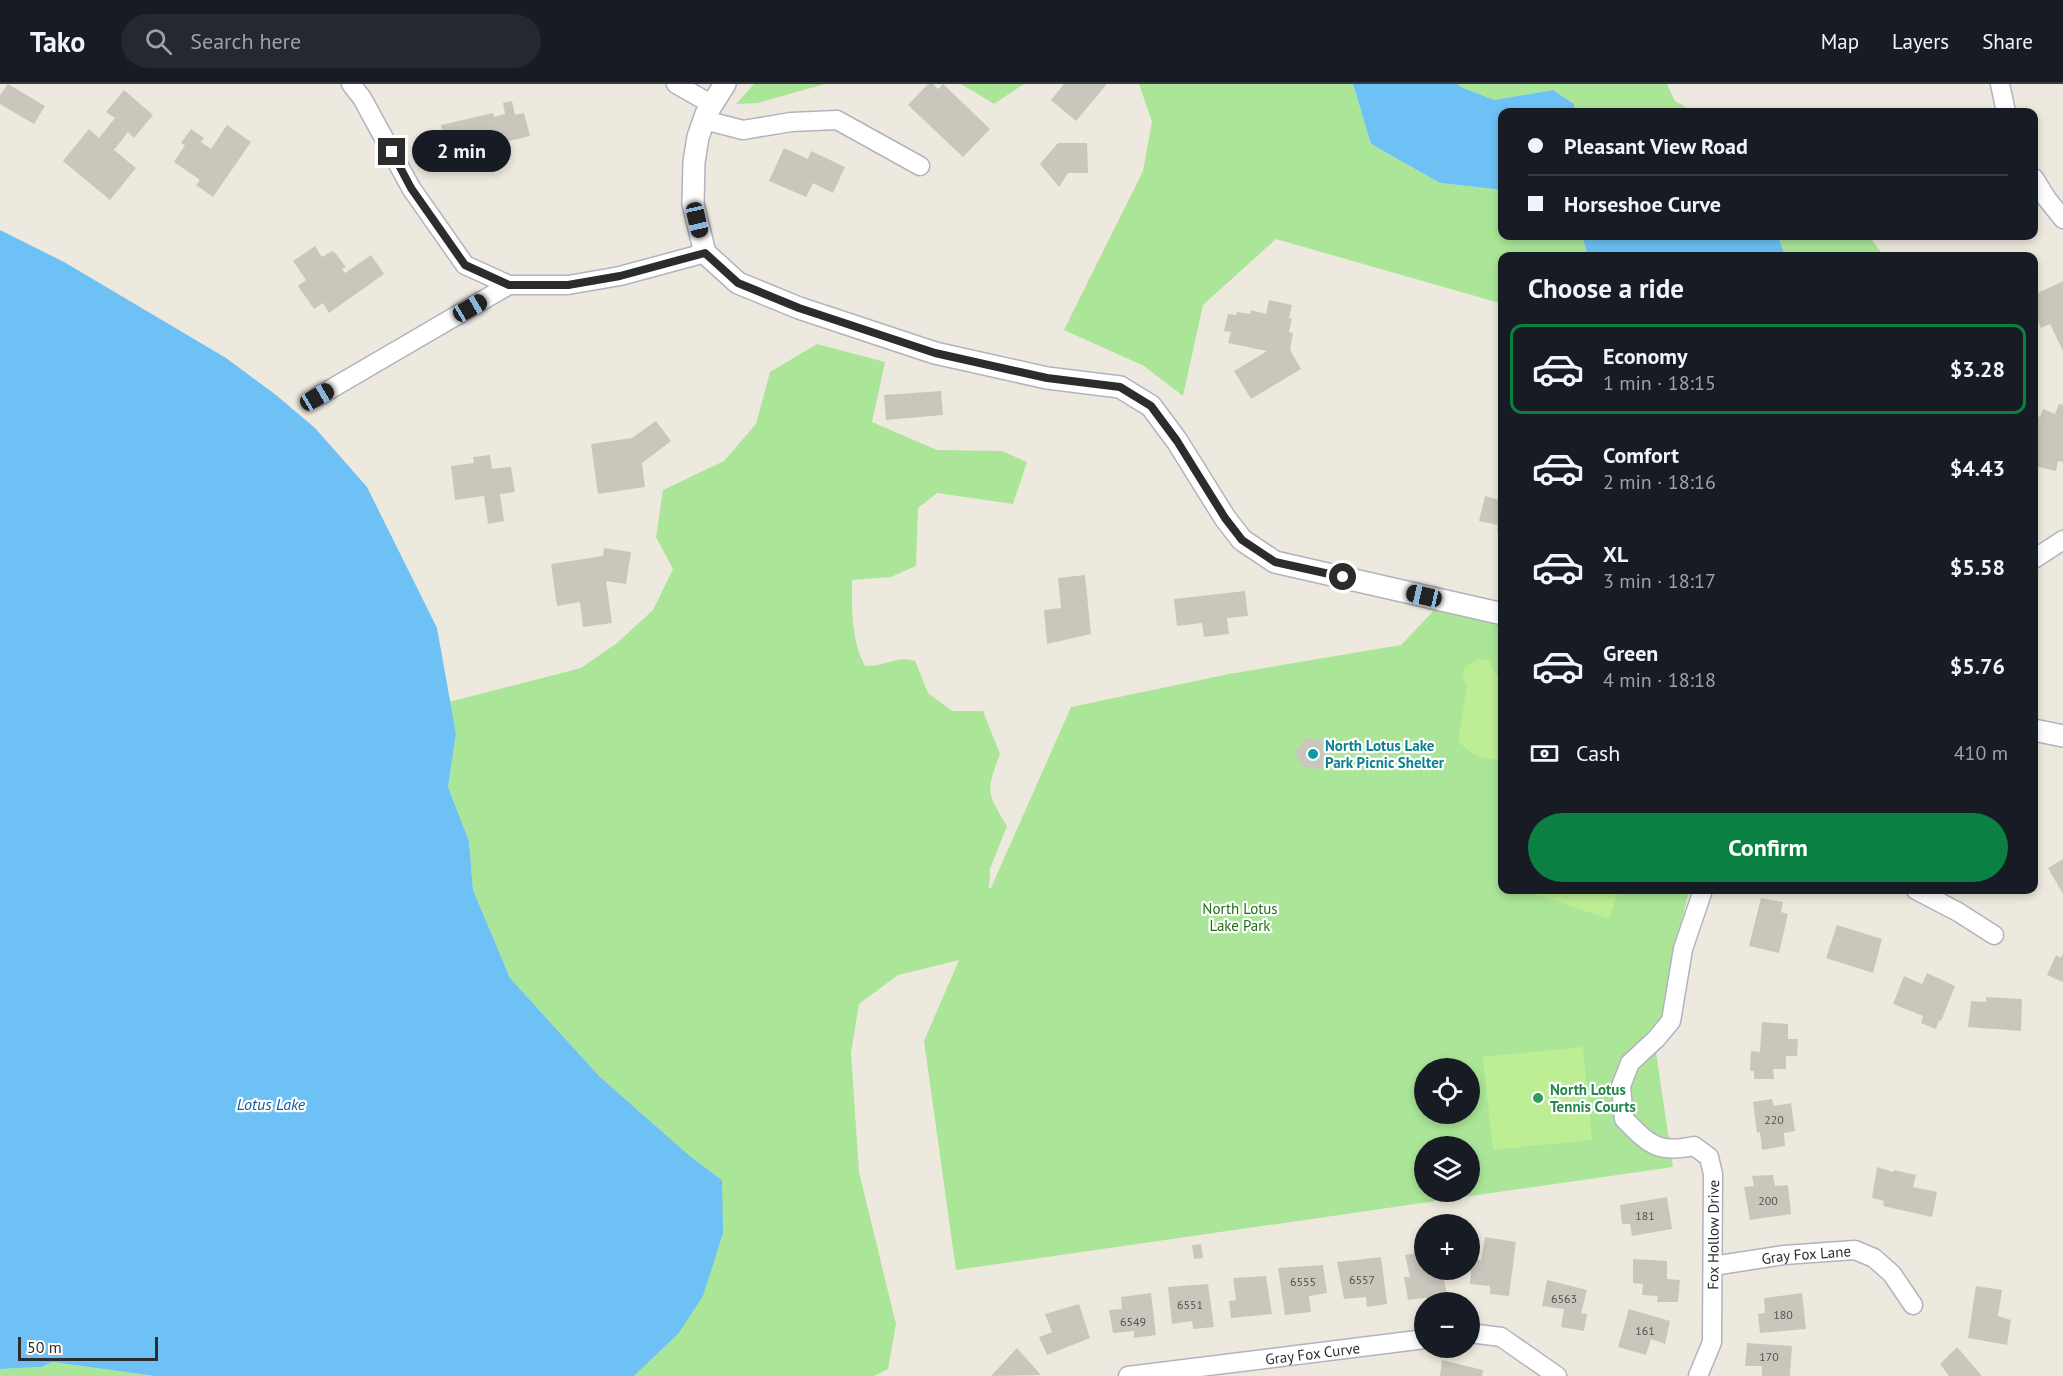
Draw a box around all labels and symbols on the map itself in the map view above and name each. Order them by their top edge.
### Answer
callout: 2 min [413,131,512,173]
route end [378,138,405,165]
car [684,200,710,240]
car [450,291,490,325]
car [297,380,337,414]
route start [1329,563,1356,590]
car [1404,583,1444,609]
place label: North Lotus Lake Park Picnic Shelter [1325,736,1445,772]
marker: North Lotus Lake Park Picnic Shelter [1306,747,1320,761]
park label: North Lotus Lake Park [1202,899,1278,935]
place label: North Lotus Tennis Courts [1550,1080,1636,1116]
marker: North Lotus Tennis Courts [1531,1091,1545,1105]
water label: Lotus Lake [237,1094,306,1114]
house number: 220 [1764,1112,1784,1127]
street label: Fox Hollow Drive [1703,1180,1722,1290]
house number: 200 [1758,1193,1778,1208]
house number: 181 [1635,1208,1655,1223]
street label: Gray Fox Lane [1760,1241,1852,1268]
house number: 6557 [1349,1272,1375,1287]
house number: 6555 [1290,1274,1316,1289]
house number: 6563 [1551,1291,1577,1306]
house number: 6551 [1177,1297,1203,1312]
house number: 180 [1773,1307,1793,1322]
house number: 6549 [1120,1314,1146,1329]
house number: 161 [1635,1323,1655,1338]
scale bar [18,1334,158,1362]
street label: Gray Fox Curve [1264,1338,1361,1368]
house number: 170 [1759,1349,1779,1364]

